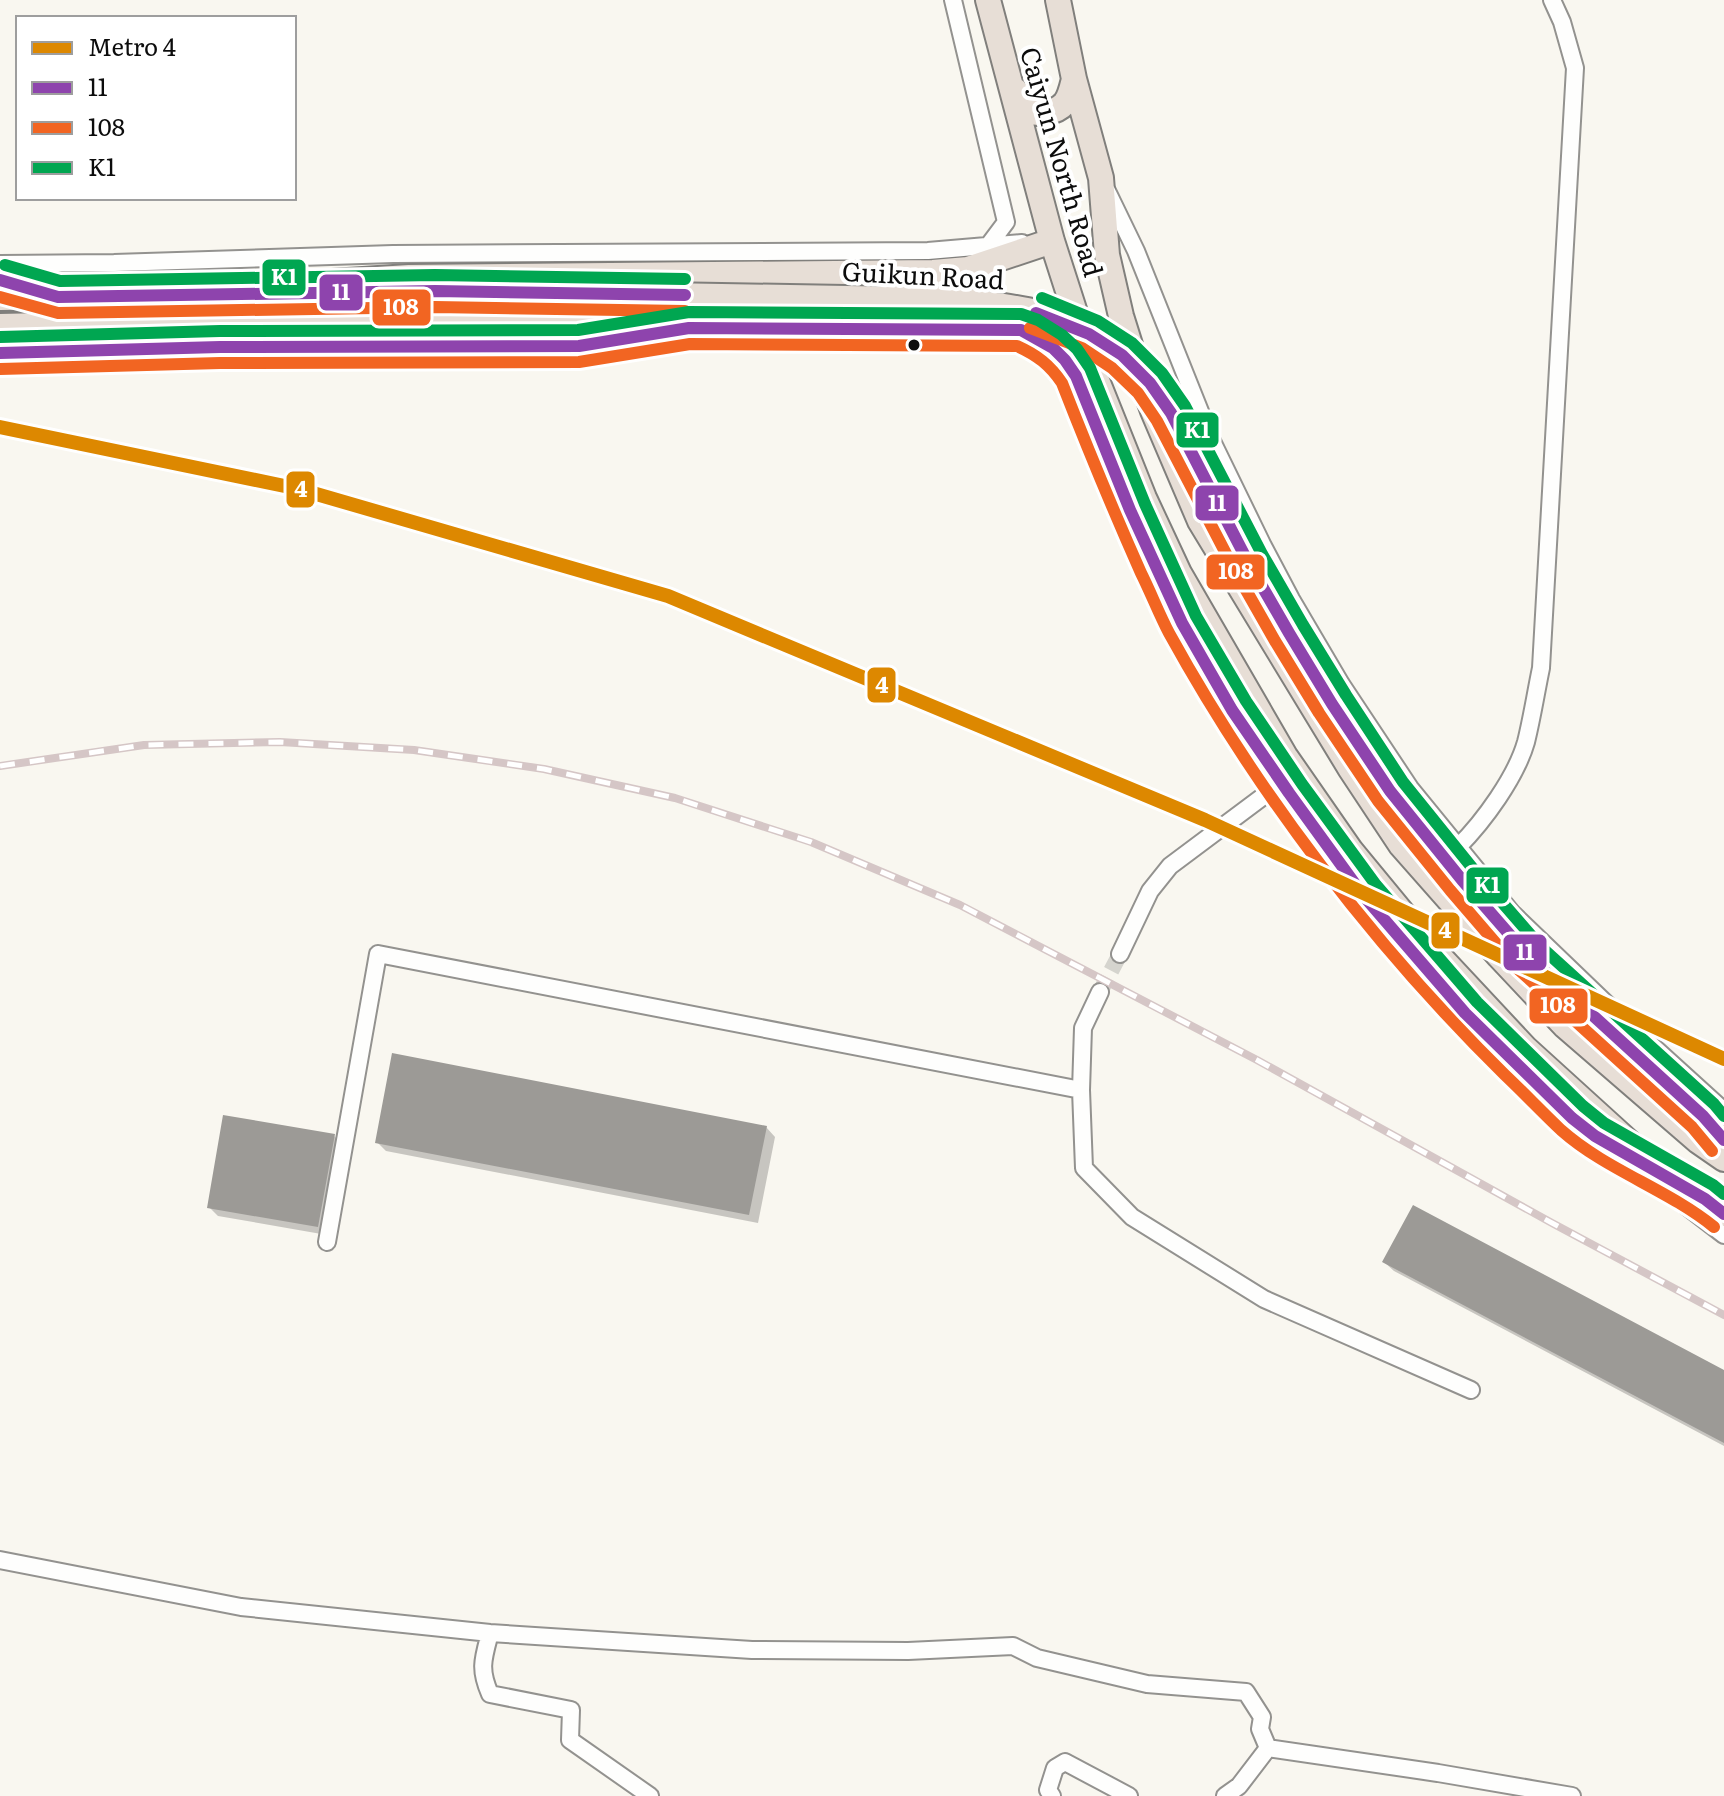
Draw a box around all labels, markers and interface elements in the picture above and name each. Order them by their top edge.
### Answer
legend [16,16,296,200]
text: Metro 4 [88,28,176,63]
street label: Caiyun North Road [1012,42,1115,281]
text: 11 [88,68,108,103]
text: 108 [88,108,125,143]
text: K1 [88,148,116,183]
street label: Guikun Road [841,250,1005,297]
line badge: K1 [261,258,307,297]
text: K1 [271,259,297,292]
line badge: 11 [318,273,364,312]
text: 11 [332,274,350,307]
line badge: 108 [371,288,432,327]
text: 108 [383,289,419,322]
unlabelled marker [906,337,922,353]
line badge: K1 [1175,411,1220,449]
text: K1 [1184,412,1210,445]
line badge: 4 [285,470,316,509]
text: 4 [294,471,308,504]
line badge: 11 [1194,484,1240,522]
text: 11 [1208,485,1226,518]
line badge: 108 [1205,553,1266,591]
text: 108 [1218,553,1254,586]
line badge: 4 [866,666,897,704]
text: 4 [875,667,889,700]
line badge: K1 [1465,866,1510,905]
text: K1 [1474,867,1500,900]
line badge: 4 [1430,911,1461,950]
text: 4 [1438,912,1452,945]
line badge: 11 [1502,933,1548,972]
text: 11 [1516,934,1534,967]
line badge: 108 [1528,987,1589,1025]
text: 108 [1540,987,1576,1020]

